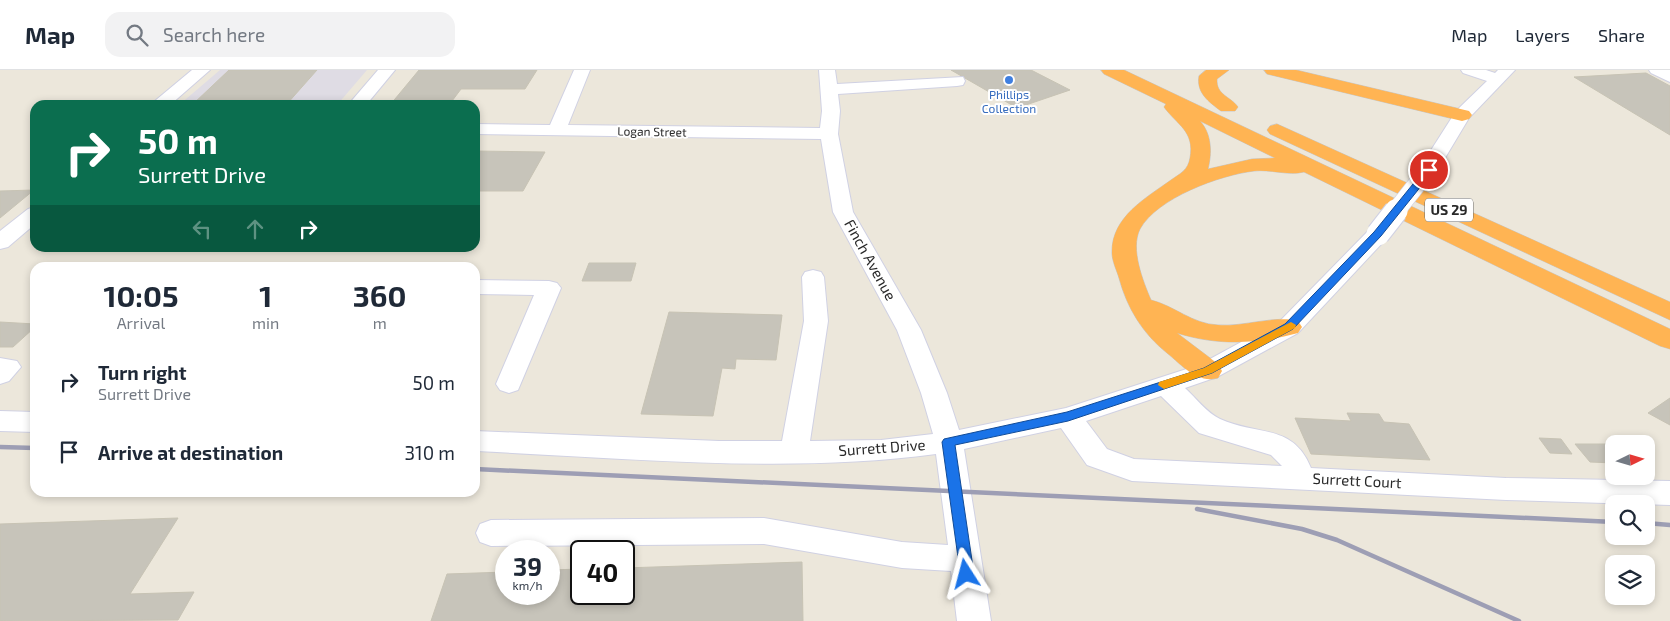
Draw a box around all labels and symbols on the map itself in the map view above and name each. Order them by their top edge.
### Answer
marker: Phillips Collection [1003,74,1015,86]
place label: Phillips Collection [982,87,1036,115]
street label: Logan Street [617,123,687,139]
pin [1408,149,1450,191]
road number: US 29 [1425,198,1473,222]
street label: Finch Avenue [841,216,901,303]
street label: Surrett Drive [838,435,926,459]
north arrow [1605,435,1655,485]
street label: Surrett Court [1312,469,1402,491]
speed limit sign: 40 [570,540,635,605]
position arrow [939,547,991,599]

